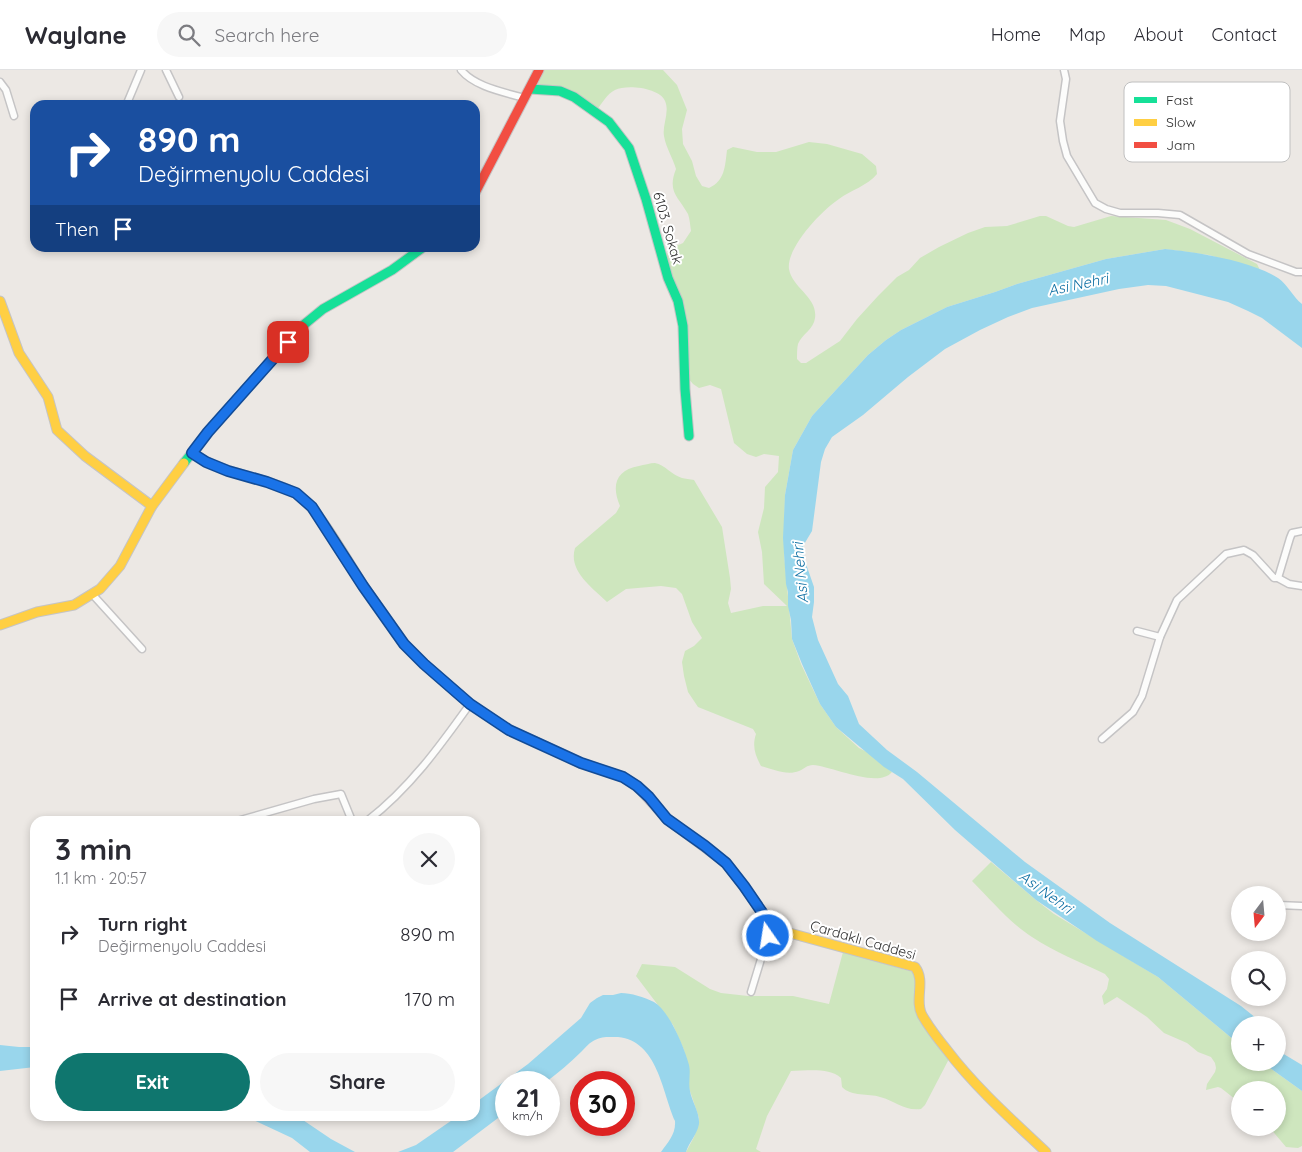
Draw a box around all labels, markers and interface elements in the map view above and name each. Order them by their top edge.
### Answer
search box [157,12,507,57]
text: Waylane [25,20,127,50]
icon: search [175,21,203,49]
text: Search here [215,23,319,47]
text: Home [991,23,1041,46]
text: Map [1069,23,1106,46]
text: About [1134,23,1184,46]
text: Contact [1212,23,1277,46]
legend [1124,82,1290,162]
text: Fast [1166,91,1194,109]
text: Slow [1166,113,1196,131]
text: 890 m [138,117,241,161]
icon: right [55,120,120,185]
text: Jam [1166,136,1195,154]
text: Değirmenyolu Caddesi [138,160,369,188]
street label: 6103. Sokak [649,190,687,266]
icon: arrive [109,215,137,243]
text: Then [55,217,99,241]
water label: Asi Nehri [1046,268,1112,300]
pin [267,321,309,363]
icon: arrive [274,328,302,356]
water label: Asi Nehri [788,540,812,604]
text: 3 min [55,830,132,868]
button: close [403,833,455,885]
water label: Asi Nehri [1016,866,1078,919]
text: 1.1 km · 20:57 [55,868,147,888]
north arrow [1231,886,1286,941]
map controls [1231,886,1286,1136]
position arrow [741,909,793,961]
text: Turn right [98,912,187,936]
street label: Çardaklı Caddesi [808,916,918,964]
icon: right [55,920,83,948]
text: 890 m [400,922,455,946]
text: Değirmenyolu Caddesi [98,936,266,956]
button: search [1231,951,1286,1006]
icon: arrive [55,985,83,1013]
text: Arrive at destination [98,987,287,1011]
text: 170 m [404,987,455,1011]
button: + [1231,1016,1286,1071]
button: Exit [55,1053,250,1111]
button: Share [260,1053,455,1111]
speed limit sign: 30 [570,1071,635,1136]
button: − [1231,1081,1286,1136]
text: 21 [516,1082,539,1113]
text: km/h [512,1108,543,1123]

